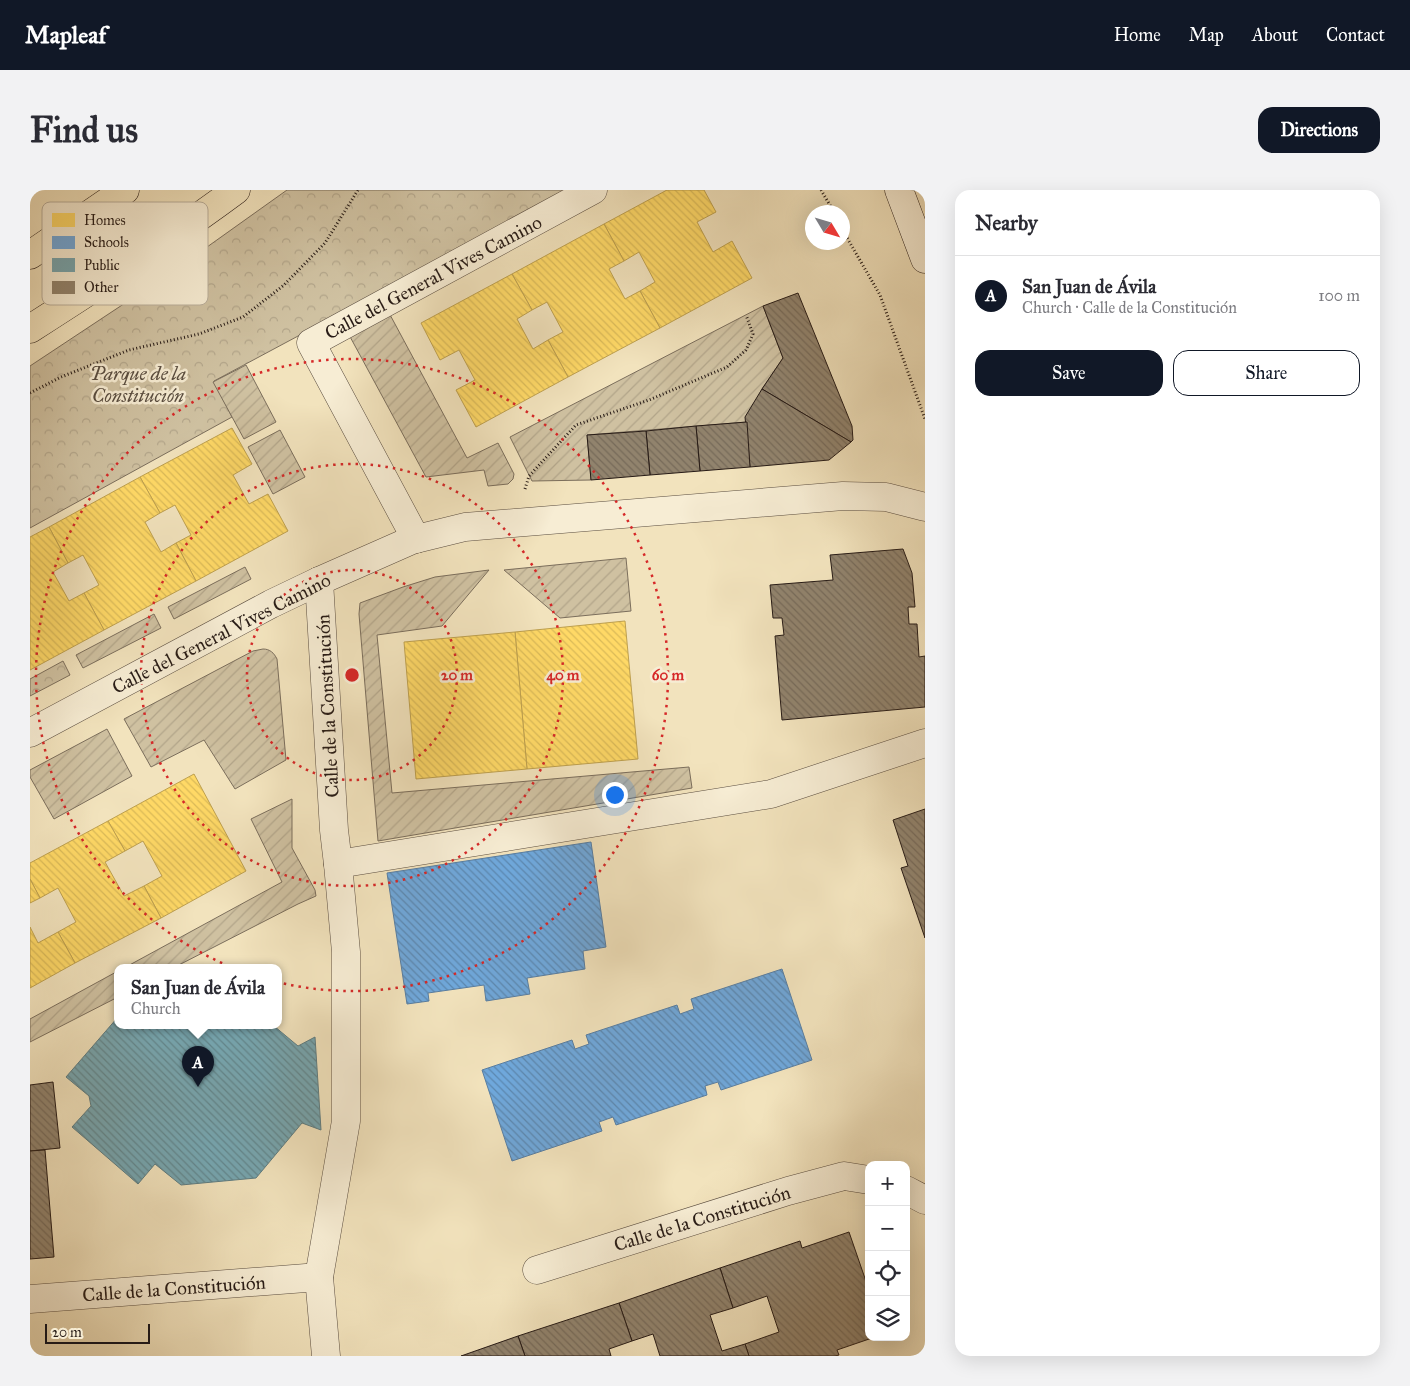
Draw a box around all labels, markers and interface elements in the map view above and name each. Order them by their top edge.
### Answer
text: Mapleaf [25,20,106,50]
text: Home [1114,24,1161,46]
text: Map [1189,24,1224,46]
text: About [1252,24,1298,46]
text: Contact [1326,24,1385,46]
button: Directions [1258,107,1380,153]
text: Find us [30,109,138,152]
legend [42,202,208,305]
north arrow [805,205,850,250]
street label: Calle del General Vives Camino [321,210,546,345]
text: Nearby [975,210,1038,236]
text: Homes [84,212,126,229]
text: Schools [84,234,129,251]
text: Public [84,257,120,274]
text: San Juan de Ávila [1022,275,1156,298]
text: Other [84,279,119,296]
text: A [986,286,996,305]
text: 100 m [1318,286,1360,305]
text: Church · Calle de la Constitución [1022,298,1237,317]
button: Save [975,350,1163,396]
button: Share [1173,350,1360,396]
park label: Parque de la Constitución [90,362,186,407]
street label: Calle del General Vives Camino [108,568,335,699]
street label: Calle de la Constitución [311,614,344,798]
centre of rings [343,666,361,684]
text: 20 m [441,666,473,684]
text: 40 m [547,666,580,685]
text: 60 m [652,666,685,684]
your location [602,782,628,808]
popup [114,964,282,1029]
text: San Juan de Ávila [131,976,265,999]
text: Church [131,999,181,1018]
pin: A [182,1046,214,1087]
map controls [865,1161,910,1341]
button: + [865,1161,910,1206]
street label: Calle de la Constitución [611,1181,793,1256]
button: − [865,1206,910,1251]
button: locate [865,1251,910,1296]
street label: Calle de la Constitución [82,1271,266,1306]
button: layers [865,1296,910,1341]
scale bar [45,1321,150,1344]
text: 20 m [52,1324,82,1341]

